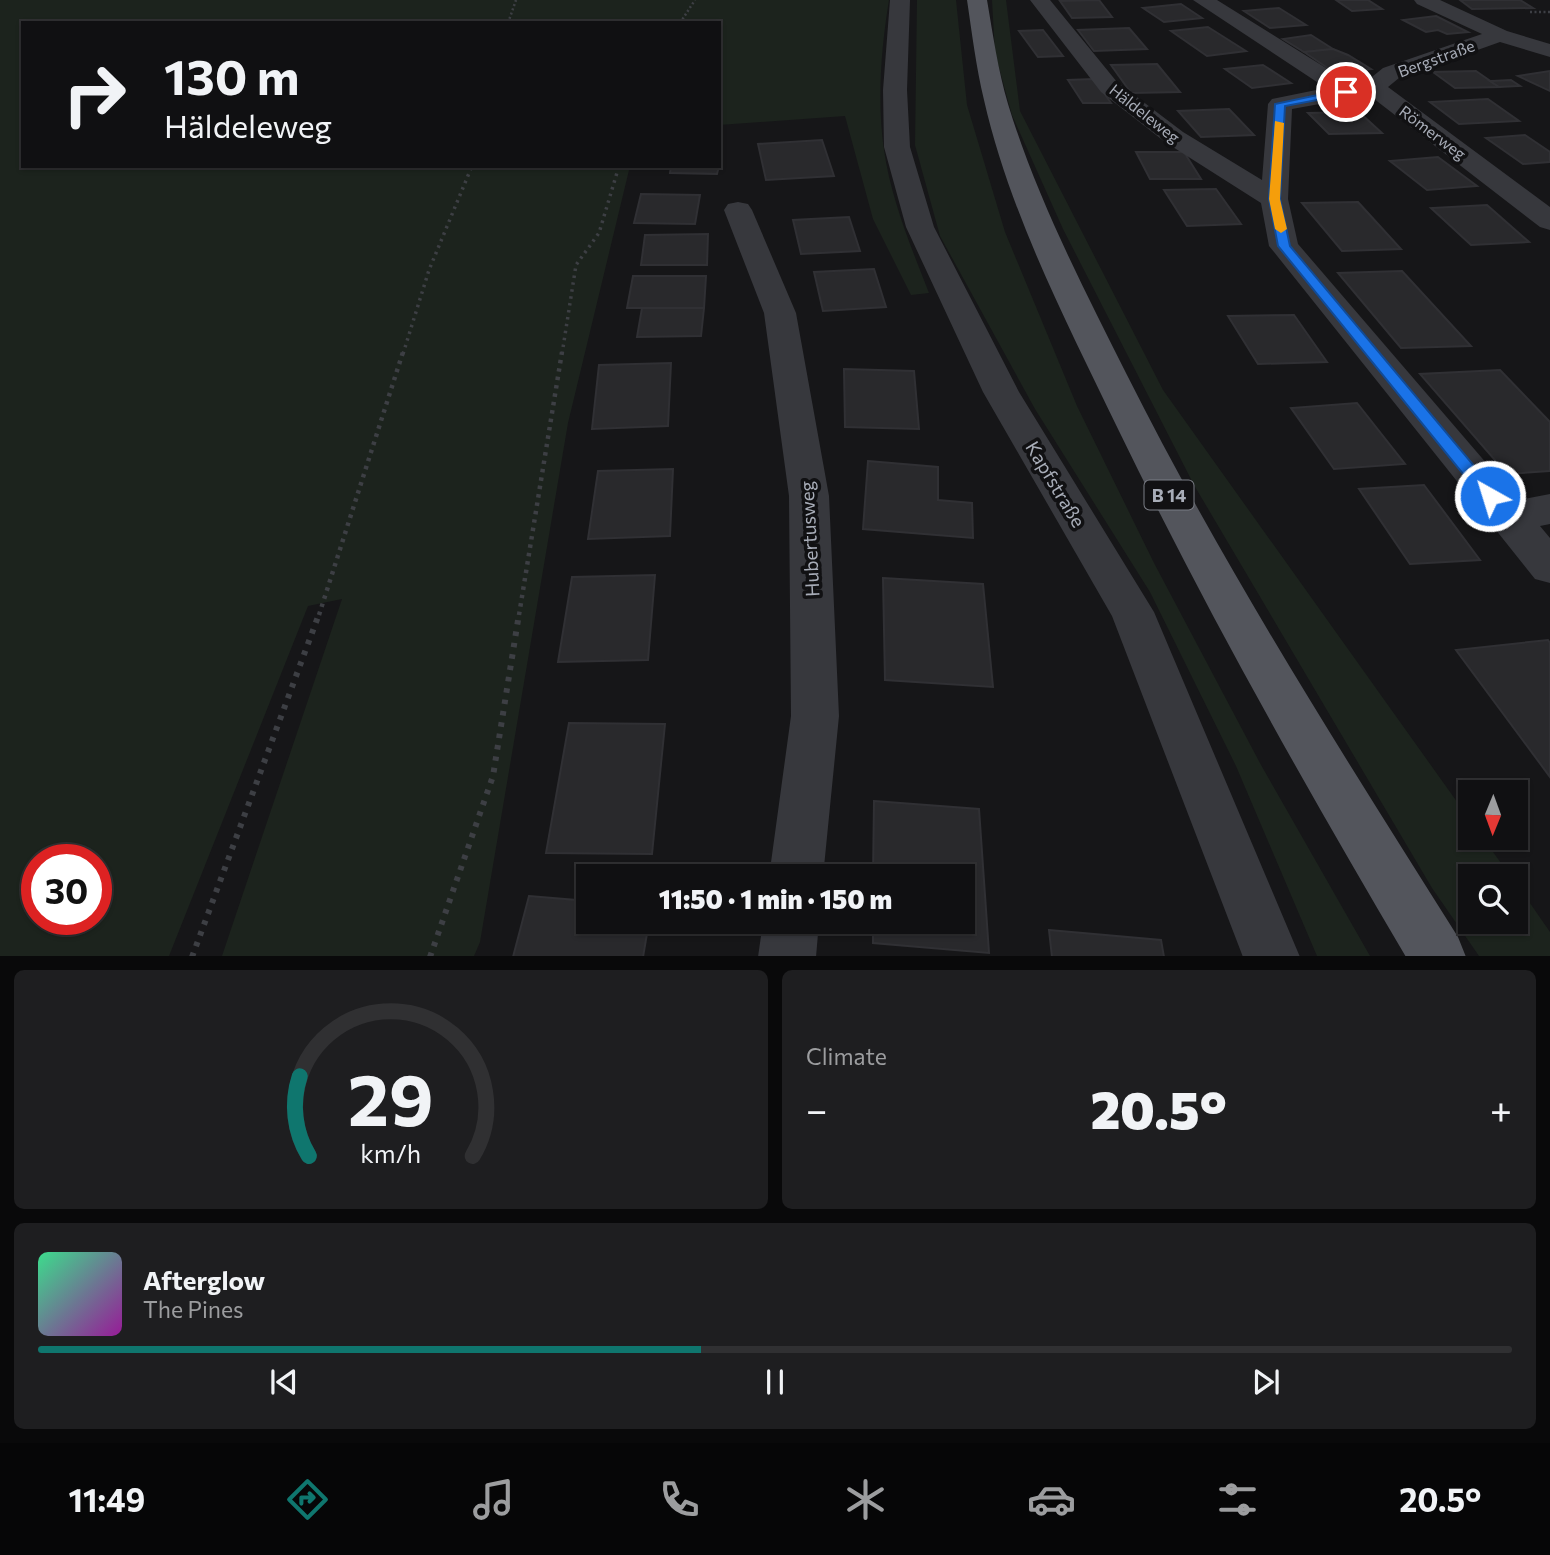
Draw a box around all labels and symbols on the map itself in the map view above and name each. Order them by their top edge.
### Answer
street label: Bergstraße [1395,35,1477,81]
pin [1316,62,1376,122]
street label: Häldeleweg [1106,80,1184,147]
street label: Römerweg [1396,101,1470,163]
street label: Kapfstraße [1021,437,1091,531]
position arrow [1453,459,1527,533]
road number: B 14 [1144,480,1194,509]
street label: Hubertusweg [794,481,824,597]
north arrow [1458,780,1528,850]
speed limit sign: 30 [21,844,112,935]

